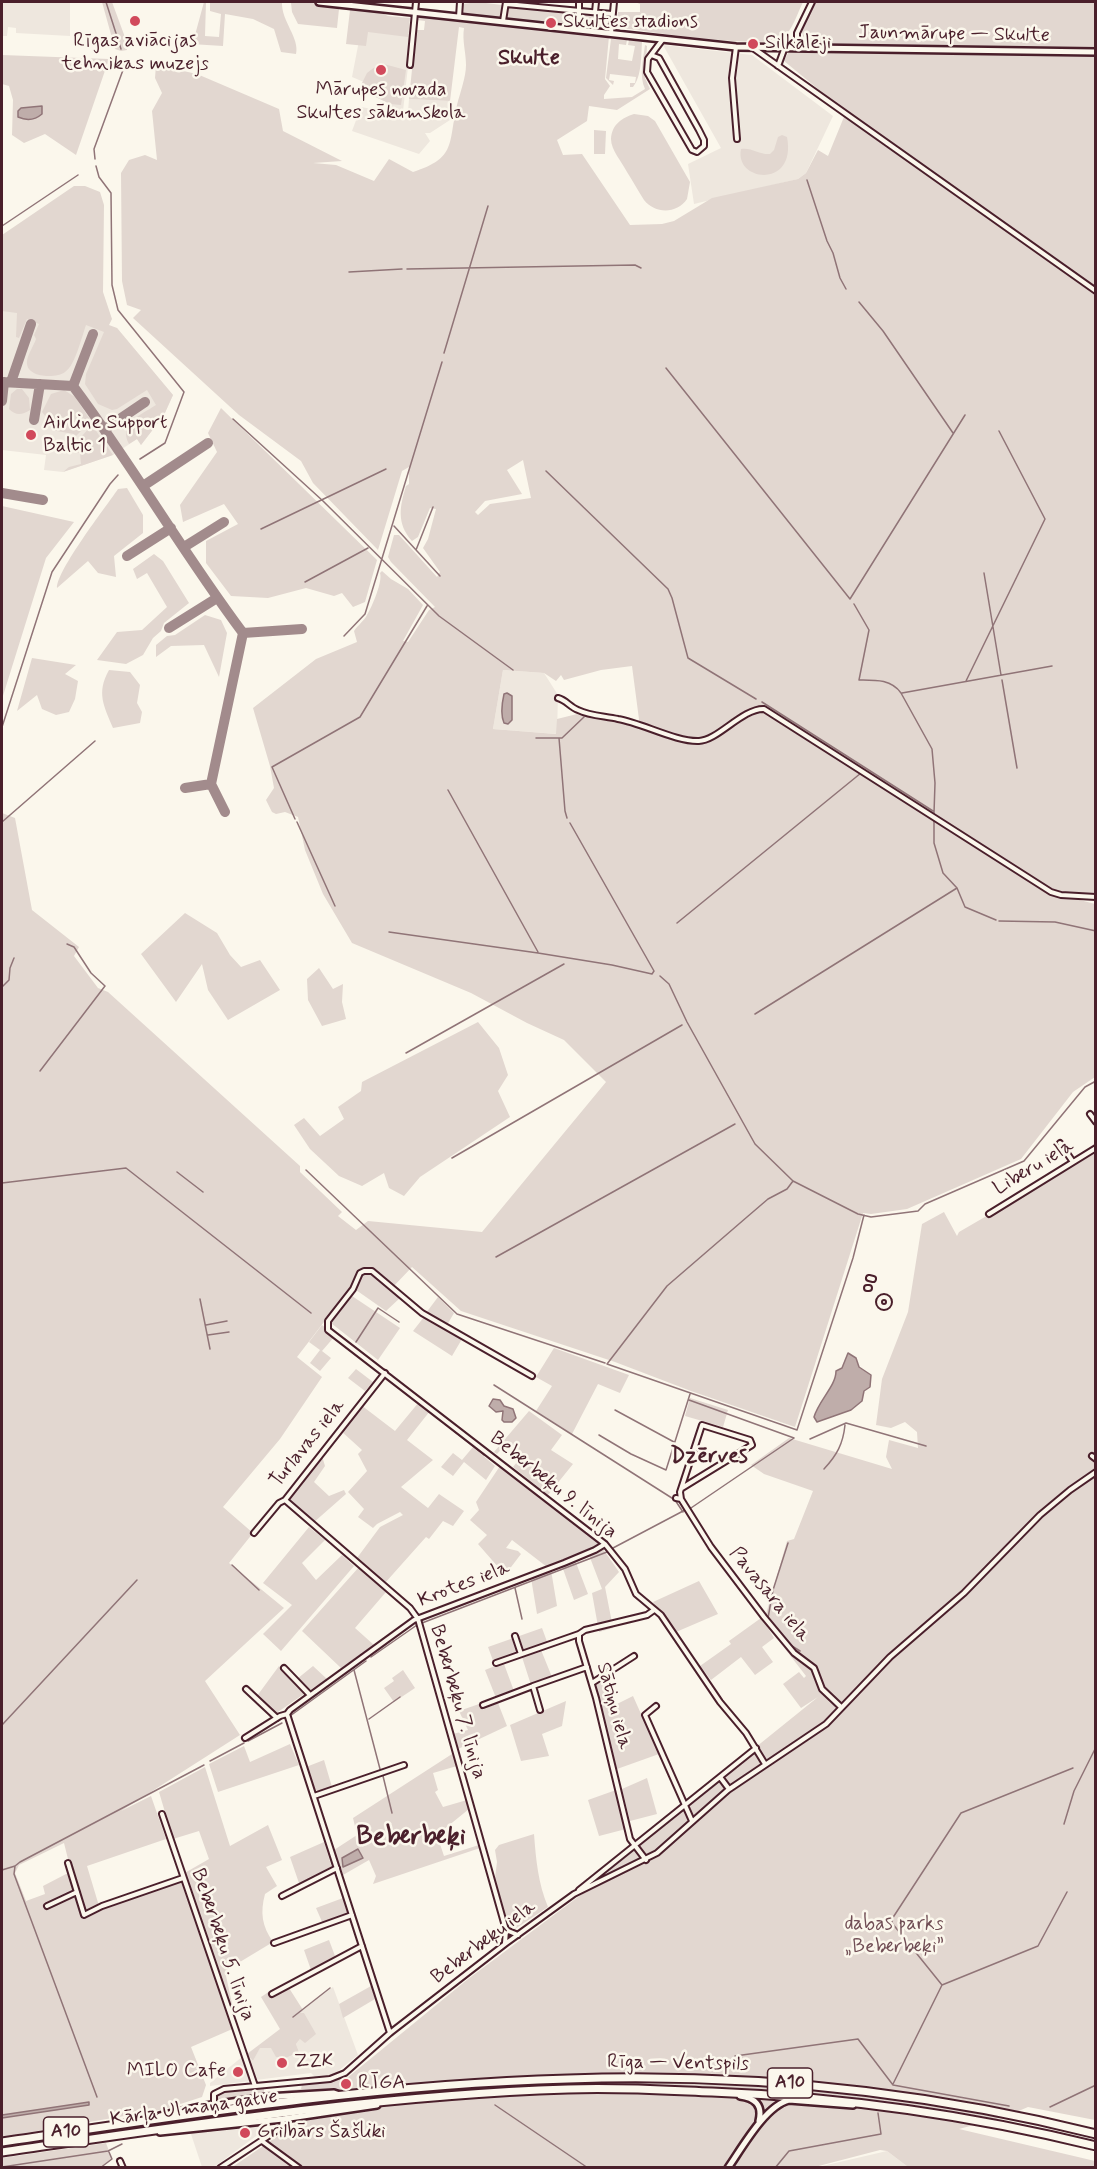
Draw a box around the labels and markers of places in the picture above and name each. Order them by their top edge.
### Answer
place label: Skultes stadions [563,11,698,35]
marker: Rīgas aviācijas tehnikas muzejs [128,14,142,28]
marker: Skultes stadions [544,16,558,30]
place label: Rīgas aviācijas tehnikas muzejs [61,30,209,77]
place label: Silkalēji [765,32,831,56]
marker: Silkalēji [746,37,760,51]
marker: Mārupes novada Skultes sākumskola [374,63,388,77]
place label: Mārupes novada Skultes sākumskola [296,79,466,126]
place label: Airline Support Baltic 1 [43,412,167,459]
marker: Airline Support Baltic 1 [24,428,38,442]
place label: ZZK [294,2051,333,2075]
marker: ZZK [275,2056,289,2070]
place label: MILO Cafe [127,2060,226,2084]
marker: MILO Cafe [231,2065,245,2079]
place label: RĪGA [358,2072,405,2096]
marker: RĪGA [339,2077,353,2091]
place label: Grilbārs Šašliki [257,2121,386,2145]
marker: Grilbārs Šašliki [238,2126,252,2140]

